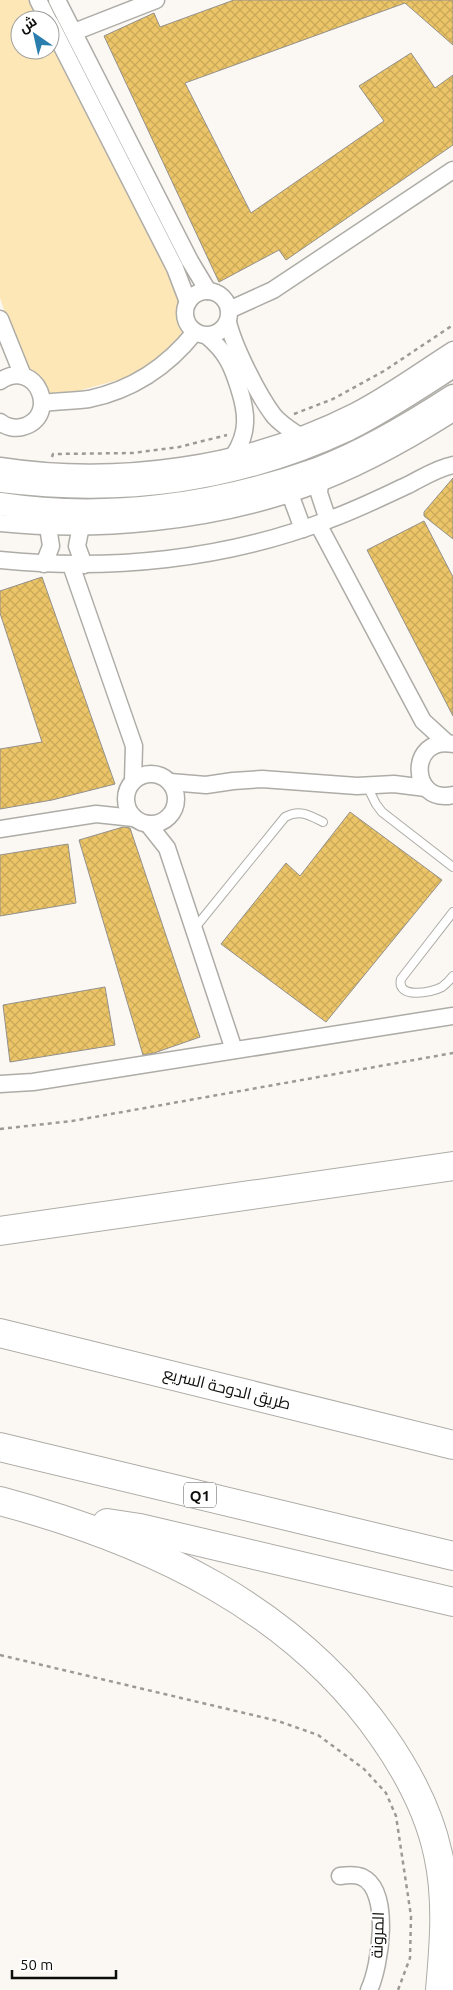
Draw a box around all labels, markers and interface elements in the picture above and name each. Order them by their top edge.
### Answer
north arrow [10,10,60,60]
text: ش [16,13,40,37]
street label: طريق الدوحة السريع [161,1363,293,1415]
road number: Q1 [184,1482,216,1508]
street label: المرونة [367,1911,388,1959]
scale bar [12,1948,116,1980]
text: 50 m [20,1956,53,1973]

